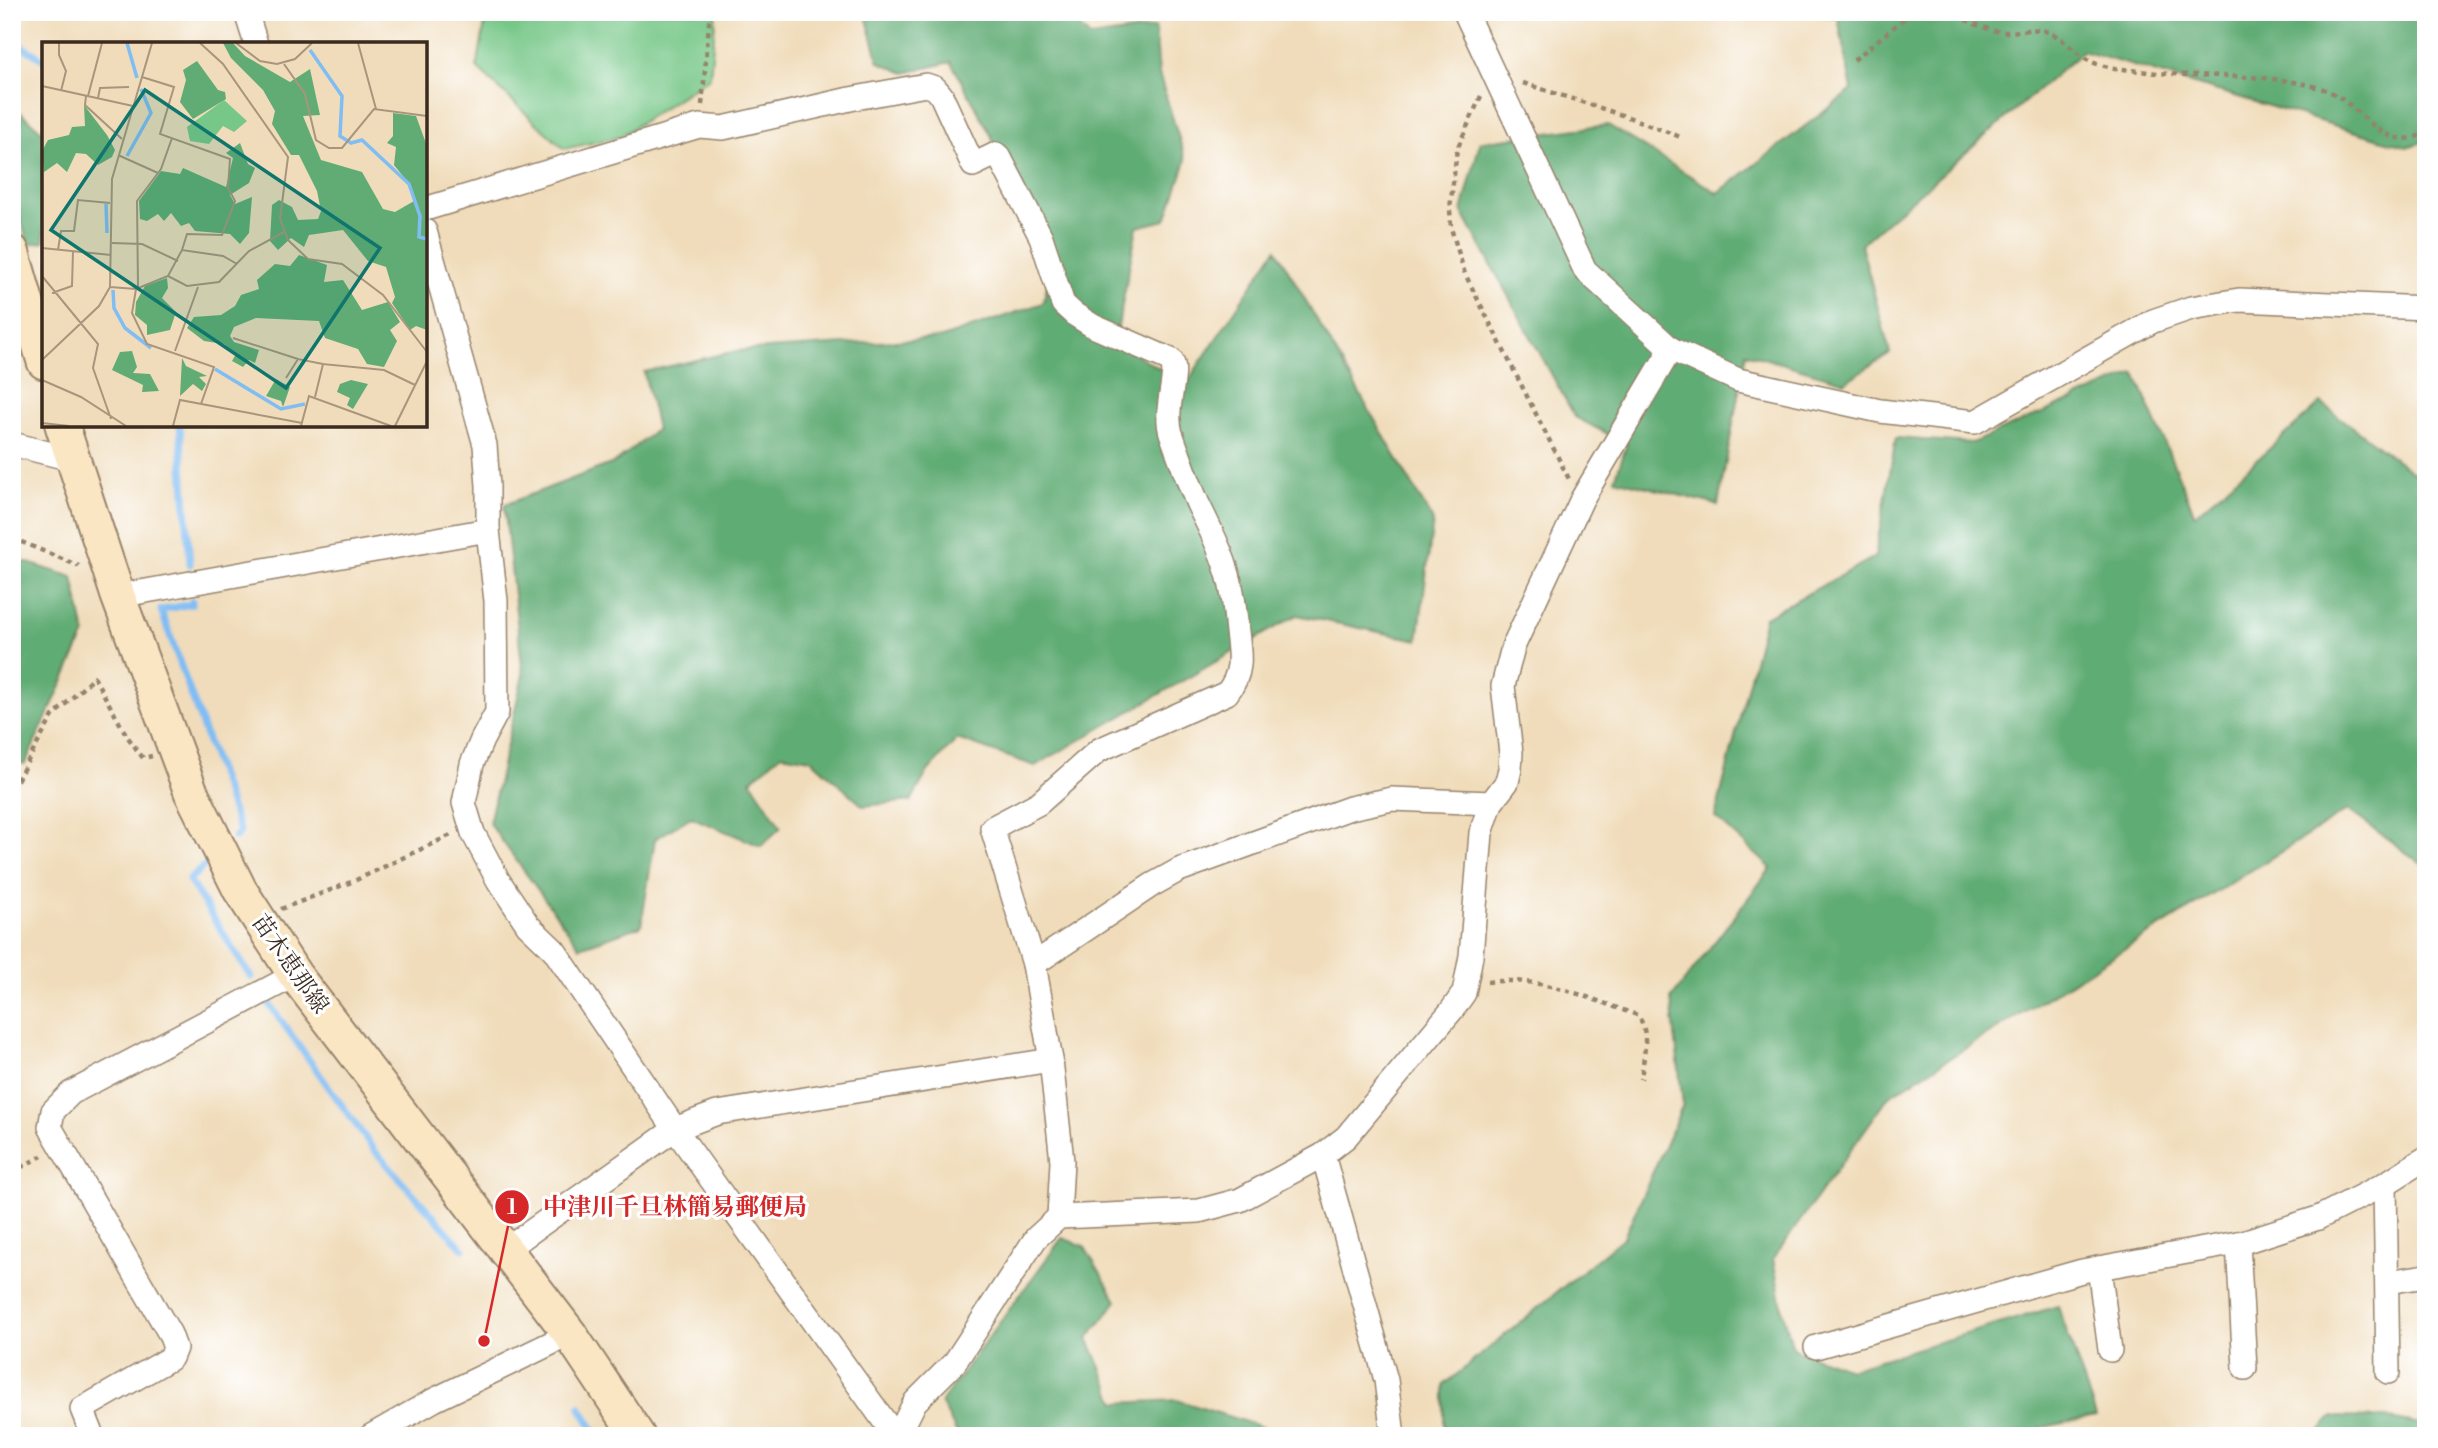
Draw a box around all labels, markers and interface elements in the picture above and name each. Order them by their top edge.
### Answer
inset map [42,42,427,427]
street label: 苗木恵那線 [246,909,334,1019]
callout: 中津川千旦林簡易郵便局 [494,1184,821,1229]
text: 中津川千旦林簡易郵便局 [543,1193,807,1223]
text: 1 [507,1195,517,1221]

